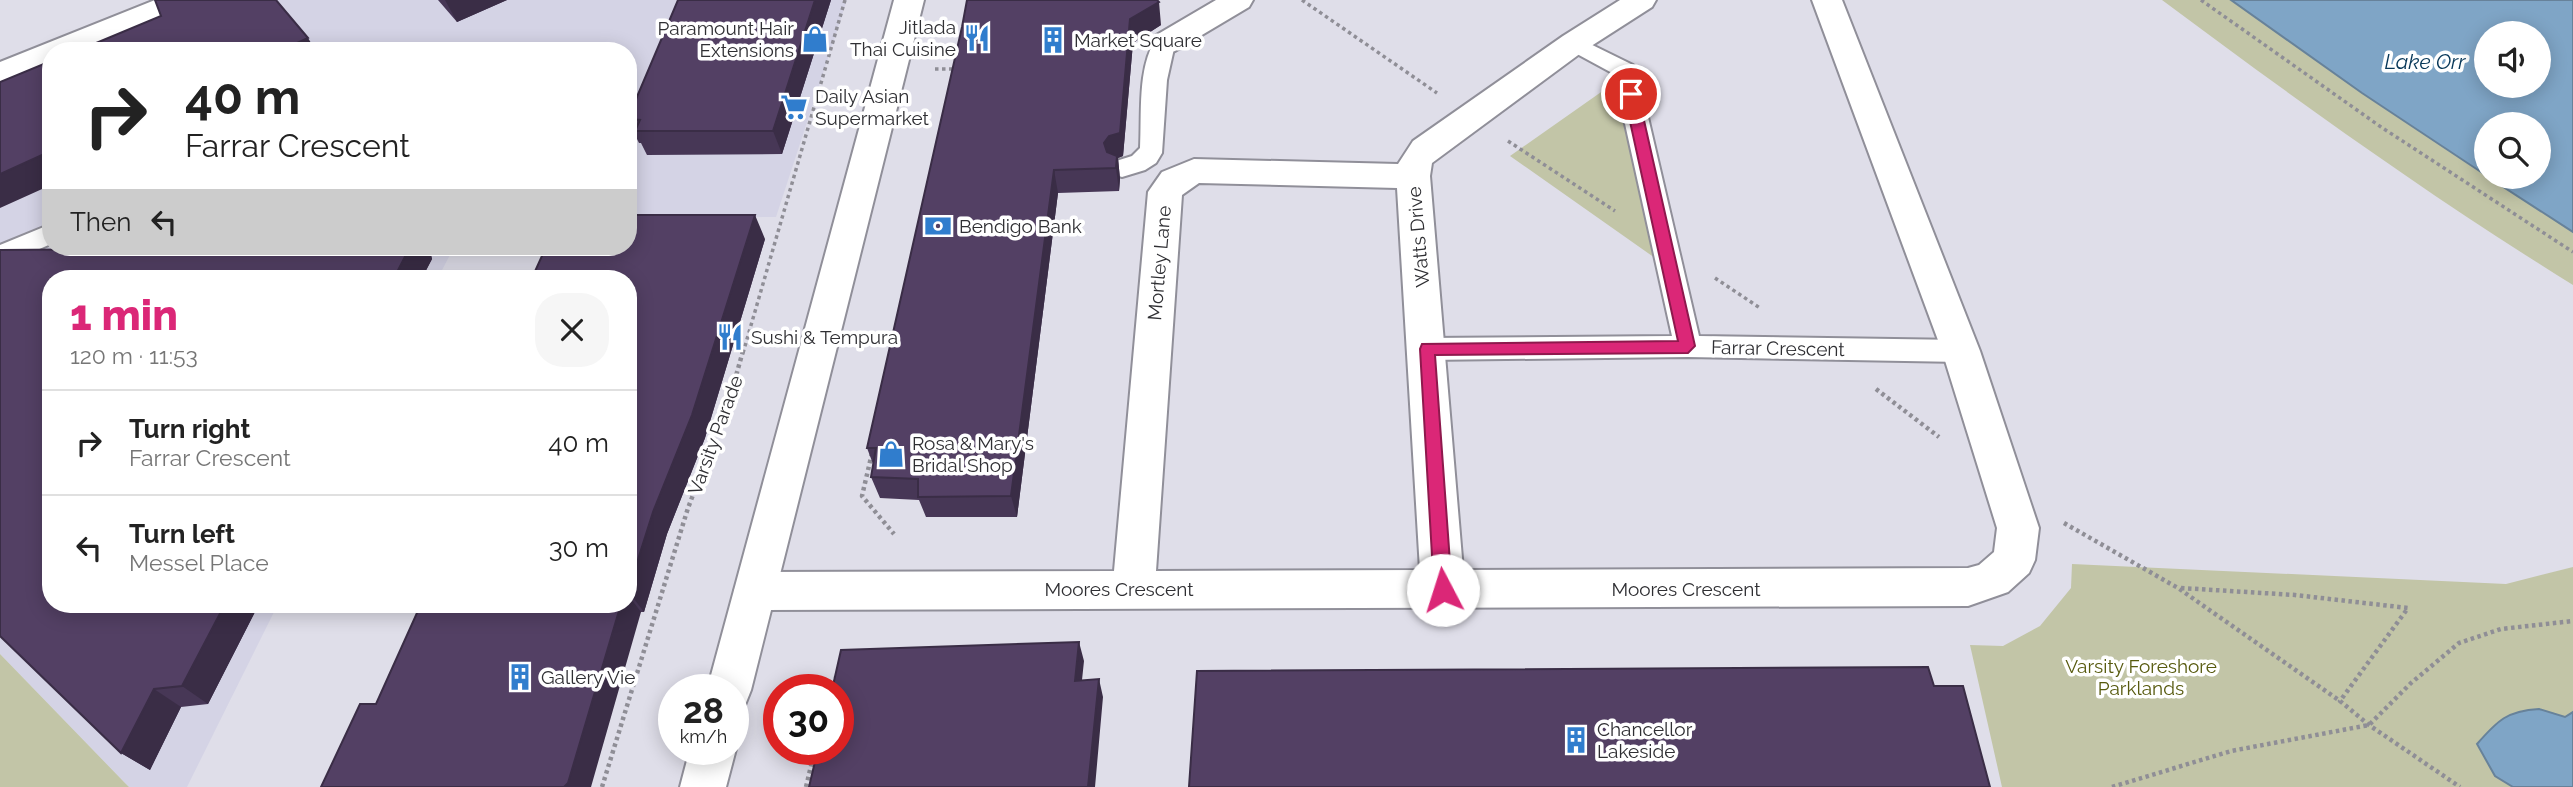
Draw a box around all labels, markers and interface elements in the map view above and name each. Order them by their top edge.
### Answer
place label: Jitlada Thai Cuisine [850,16,956,60]
place label: Paramount Hair Extensions [658,17,794,61]
map controls [2474,21,2551,189]
button: sound [2474,21,2551,98]
restaurant icon: Jitlada Thai Cuisine [962,23,992,53]
shop icon: Paramount Hair Extensions [800,24,830,54]
building icon: Market Square [1038,25,1068,55]
place label: Market Square [1074,29,1202,51]
water label: Lake Orr [2385,49,2466,74]
pin [1601,64,1661,124]
text: 40 m [185,68,300,125]
icon: right [70,70,161,161]
icon: arrive [1612,75,1650,113]
place label: Daily Asian Supermarket [815,85,929,129]
supermarket icon: Daily Asian Supermarket [779,92,809,122]
button: search [2474,112,2551,189]
text: Farrar Crescent [185,127,410,164]
street label: Watts Drive [1403,186,1433,288]
icon: left [145,203,183,241]
street label: Mortley Lane [1143,205,1175,321]
text: Then [70,207,131,237]
bank icon: Bendigo Bank [923,211,953,241]
place label: Bendigo Bank [959,215,1082,237]
text: 1 min [70,291,178,340]
button: close [535,293,609,367]
restaurant icon: Sushi & Tempura [715,322,745,352]
place label: Sushi & Tempura [751,326,898,348]
street label: Farrar Crescent [1711,336,1846,360]
text: 120 m · 11:53 [70,342,198,369]
street label: Varsity Parade [683,372,747,498]
text: Turn right [129,414,250,444]
icon: right [70,424,108,462]
text: 40 m [548,428,609,458]
place label: Rosa & Mary's Bridal Shop [912,432,1034,476]
shop icon: Rosa & Mary's Bridal Shop [876,439,906,469]
text: Farrar Crescent [129,444,291,471]
text: Turn left [129,519,235,549]
icon: left [70,529,108,567]
text: 30 m [549,533,609,563]
text: Messel Place [129,549,269,576]
position arrow [1406,553,1480,627]
street label: Moores Crescent [1044,578,1194,600]
street label: Moores Crescent [1611,578,1761,600]
park label: Varsity Foreshore Parklands [2065,655,2217,699]
building icon: Gallery Vie [505,662,535,692]
place label: Gallery Vie [541,666,635,688]
speed limit sign: 30 [763,674,854,765]
text: 28 [683,690,724,731]
place label: Chancellor Lakeside [1597,718,1693,762]
building icon: Chancellor Lakeside [1561,725,1591,755]
text: km/h [680,726,727,747]

